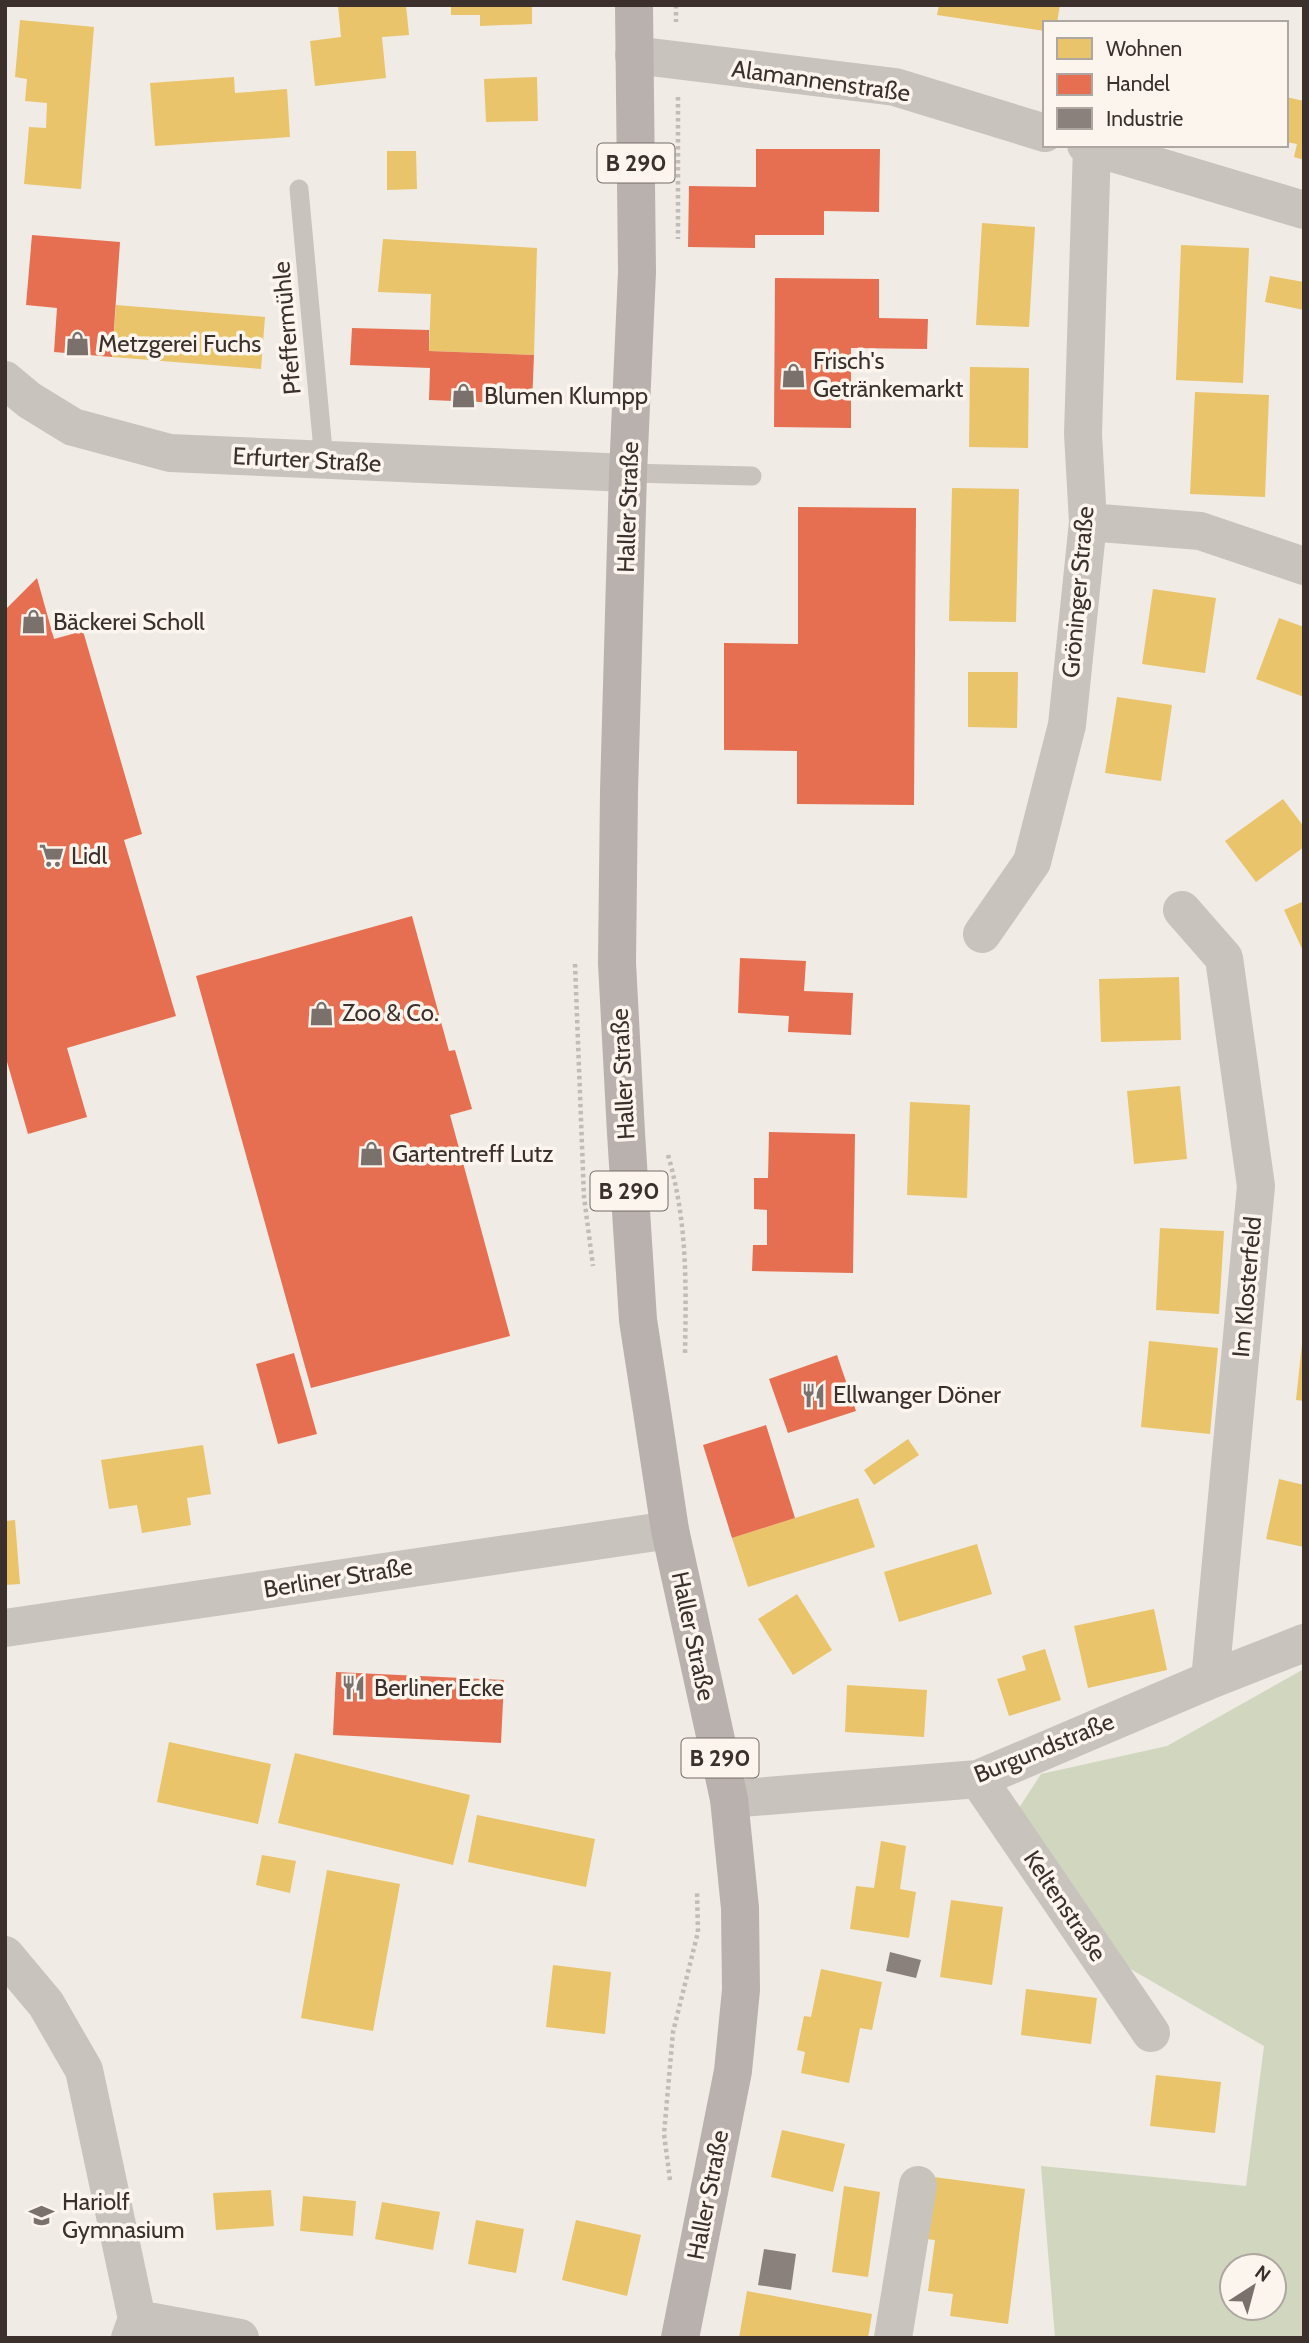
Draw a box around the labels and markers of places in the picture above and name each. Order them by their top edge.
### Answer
place label: Metzgerei Fuchs [98,329,261,358]
shop icon: Metzgerei Fuchs [64,330,92,358]
place label: Frisch's Getränkemarkt [813,346,963,403]
shop icon: Frisch's Getränkemarkt [779,361,807,389]
place label: Blumen Klumpp [484,381,648,410]
shop icon: Blumen Klumpp [450,382,478,410]
place label: Bäckerei Scholl [53,607,205,636]
shop icon: Bäckerei Scholl [19,608,47,636]
place label: Lidl [71,841,107,870]
supermarket icon: Lidl [37,842,65,870]
place label: Zoo & Co. [342,998,439,1027]
shop icon: Zoo & Co. [308,999,336,1027]
place label: Gartentreff Lutz [392,1139,554,1168]
shop icon: Gartentreff Lutz [358,1140,386,1168]
place label: Ellwanger Döner [833,1380,1001,1409]
restaurant icon: Ellwanger Döner [799,1381,827,1409]
place label: Berliner Ecke [374,1673,504,1702]
restaurant icon: Berliner Ecke [340,1674,368,1702]
place label: Hariolf Gymnasium [62,2187,185,2244]
school or university icon: Hariolf Gymnasium [28,2202,56,2230]

